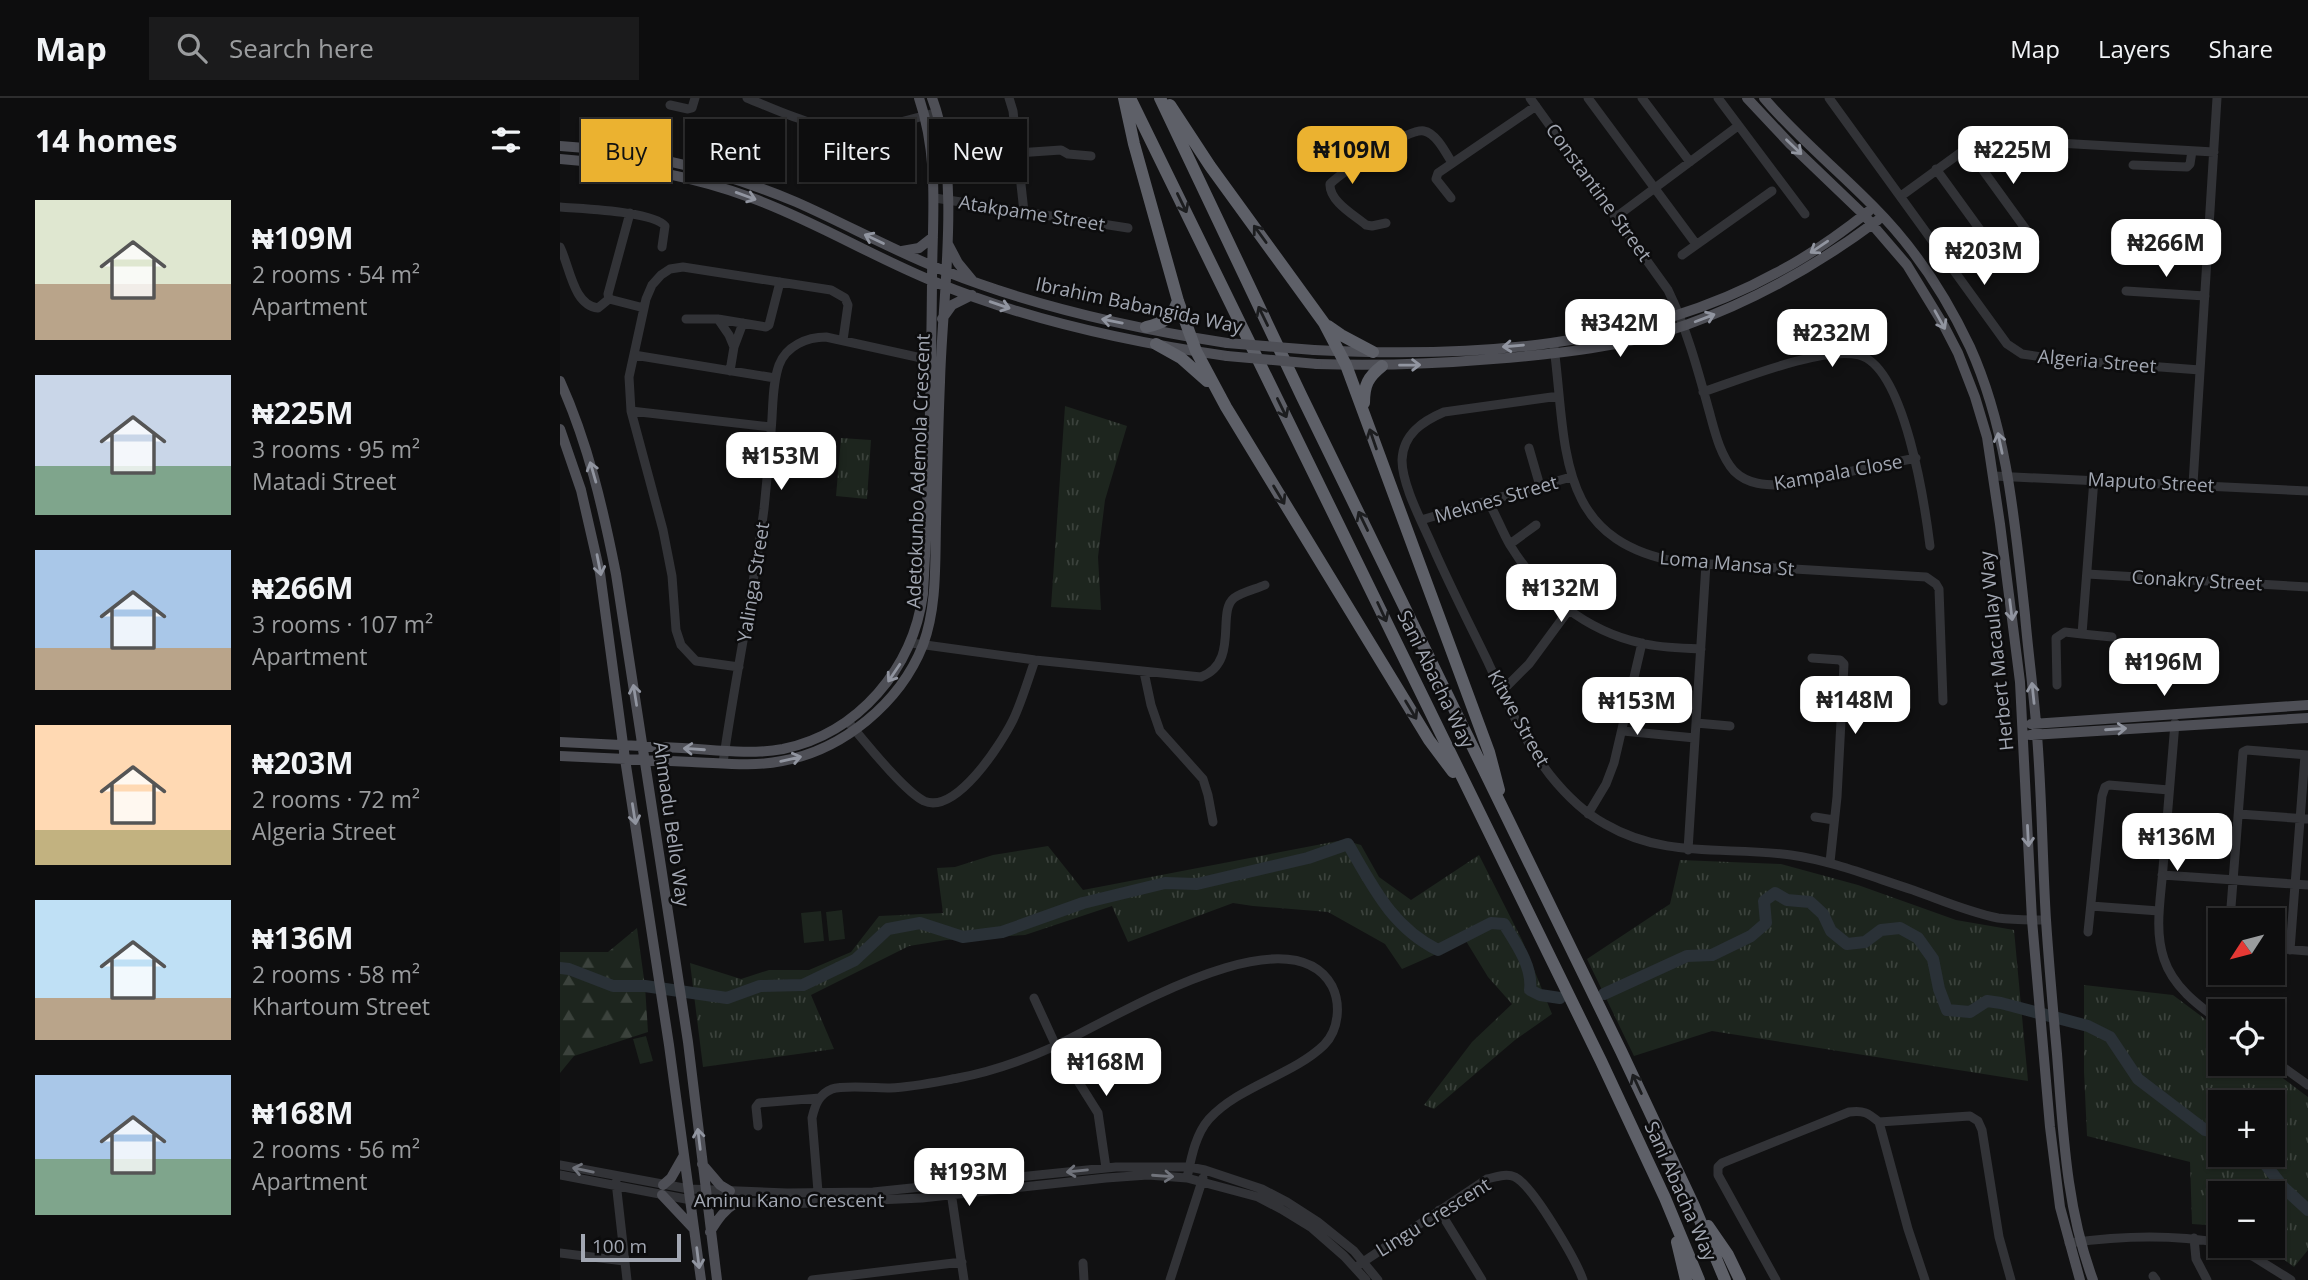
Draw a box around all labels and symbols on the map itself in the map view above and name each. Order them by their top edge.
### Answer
street label: Constantine Street [1540,118,1658,267]
pin: ₦109M [1303,126,1401,186]
pin: ₦225M [1964,126,2062,186]
one-way arrow [1785,139,1802,156]
street label: Atakpame Street [957,189,1107,237]
one-way arrow [735,191,757,203]
one-way arrow [1175,192,1189,213]
pin: ₦266M [2117,220,2215,279]
one-way arrow [1253,225,1267,244]
pin: ₦203M [1935,228,2033,287]
one-way arrow [864,232,885,245]
one-way arrow [1809,240,1829,254]
street label: Ibrahim Babangida Way [1033,270,1245,340]
one-way arrow [989,300,1011,312]
pin: ₦342M [1571,300,1669,359]
one-way arrow [1256,306,1269,327]
one-way arrow [1933,309,1947,329]
one-way arrow [1694,310,1716,323]
pin: ₦232M [1783,310,1881,369]
one-way arrow [1101,314,1124,327]
street label: Adetokunbo Ademola Crescent [900,333,936,609]
one-way arrow [1502,340,1524,353]
street label: Algeria Street [2037,343,2158,379]
one-way arrow [1398,358,1421,372]
one-way arrow [1275,397,1289,418]
one-way arrow [1366,429,1378,451]
pin: ₦153M [732,432,830,492]
one-way arrow [1993,432,2007,455]
street label: Kampala Close [1772,448,1904,496]
one-way arrow [585,461,598,483]
street label: Maputo Street [2087,466,2215,498]
street label: Meknes Street [1431,469,1561,529]
one-way arrow [1273,484,1287,504]
one-way arrow [1355,511,1369,532]
street label: Yalinga Street [731,520,775,644]
street label: Loma Mansa St [1658,544,1796,582]
street label: Herbert Macaulay Way [1973,549,2019,752]
one-way arrow [592,553,606,576]
pin: ₦132M [1512,564,1610,624]
street label: Conakry Street [2131,564,2263,596]
one-way arrow [2005,598,2018,620]
one-way arrow [1375,601,1389,622]
street label: Sani Abacha Way [1391,606,1481,753]
pin: ₦196M [2115,638,2213,698]
one-way arrow [887,662,901,682]
street label: Kitwe Street [1482,665,1556,771]
pin: ₦148M [1806,676,1904,736]
pin: ₦153M [1588,678,1686,737]
one-way arrow [2026,682,2039,704]
one-way arrow [628,684,641,707]
one-way arrow [1404,699,1418,719]
one-way arrow [2105,722,2127,735]
street label: Ahmadu Bello Way [648,740,697,909]
one-way arrow [683,742,706,755]
one-way arrow [779,752,802,765]
one-way arrow [628,803,641,825]
pin: ₦136M [2128,814,2226,873]
one-way arrow [2022,825,2035,848]
north arrow [2208,908,2286,985]
pin: ₦168M [1057,1038,1155,1098]
one-way arrow [1629,1074,1643,1095]
street label: Sani Abacha Way [1639,1117,1724,1265]
one-way arrow [693,1129,706,1151]
pin: ₦193M [920,1148,1018,1208]
one-way arrow [572,1163,595,1176]
one-way arrow [1066,1165,1089,1178]
one-way arrow [1152,1170,1175,1183]
street label: Lingu Crescent [1371,1171,1496,1263]
street label: Aminu Kano Crescent [694,1187,884,1213]
scale bar [581,1231,681,1263]
one-way arrow [692,1246,705,1269]

